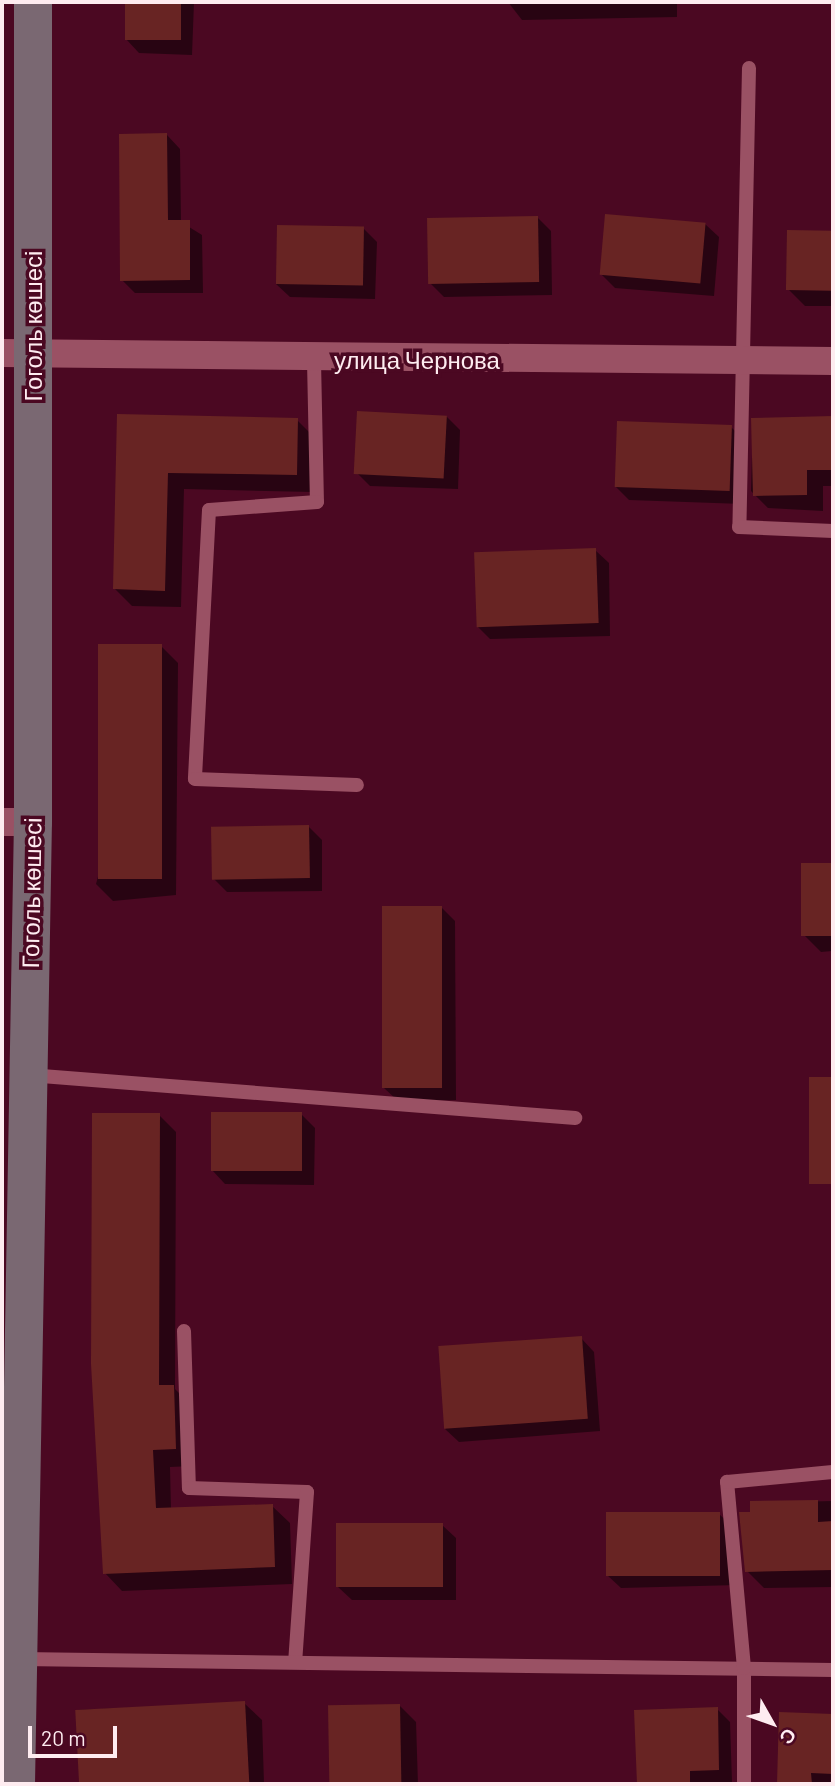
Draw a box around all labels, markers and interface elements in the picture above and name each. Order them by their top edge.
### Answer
street label: Гоголь көшесі [19,251,47,401]
street label: улица Чернова [334,346,500,374]
street label: Гоголь көшесі [15,817,47,969]
north arrow [737,1688,807,1758]
scale bar [32,1712,121,1756]
text: С [775,1724,802,1749]
text: 20 m [41,1725,86,1750]

